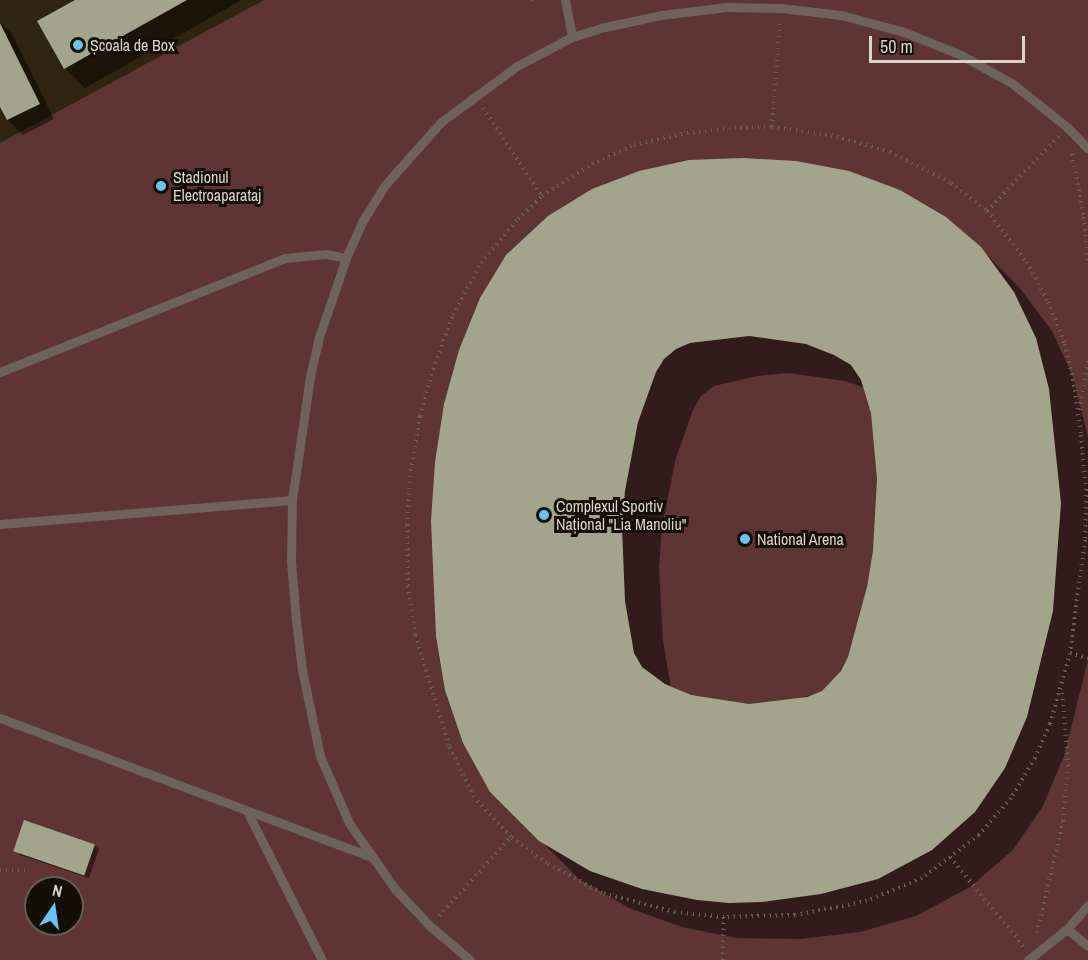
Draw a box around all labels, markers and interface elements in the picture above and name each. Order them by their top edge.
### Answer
scale bar [872,24,1028,62]
text: 50 m [880,34,913,59]
place label: Școala de Box [90,35,175,55]
marker: Școala de Box [71,38,85,52]
place label: Stadionul Electroaparataj [173,167,261,205]
marker: Stadionul Electroaparataj [154,179,168,193]
place label: Complexul Sportiv Național "Lia Manoliu" [556,496,686,534]
marker: Complexul Sportiv Național "Lia Manoliu" [537,508,551,522]
place label: National Arena [757,529,845,549]
marker: National Arena [738,532,752,546]
north arrow [24,876,84,936]
text: N [50,879,65,902]

